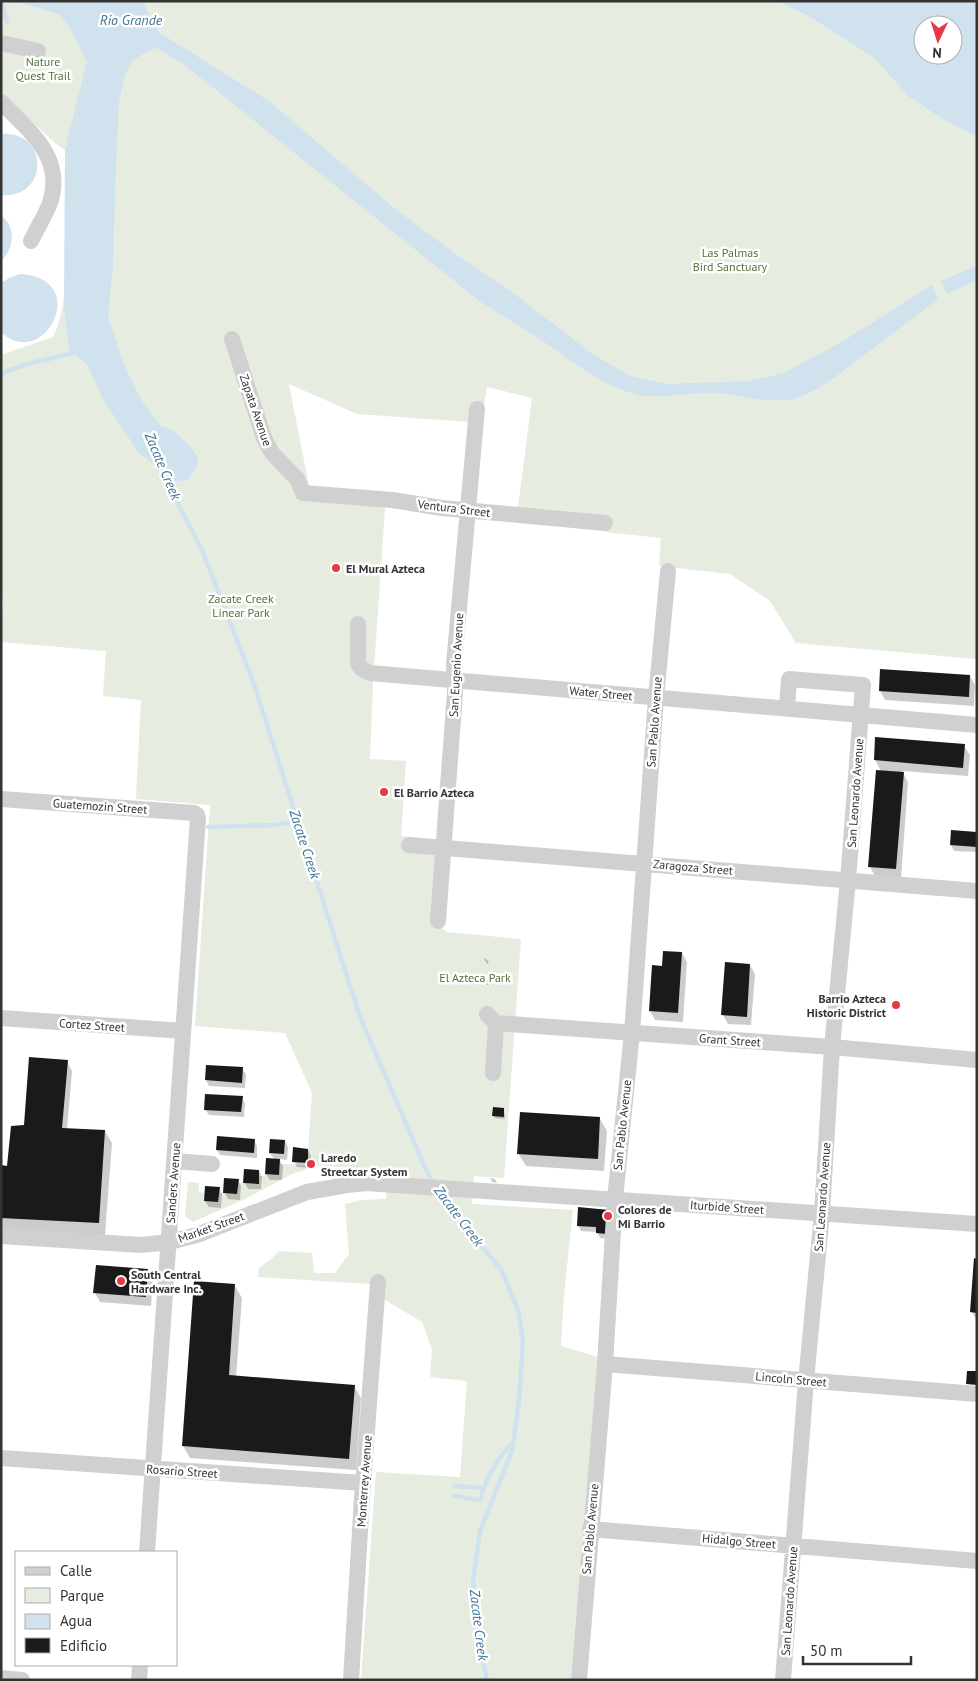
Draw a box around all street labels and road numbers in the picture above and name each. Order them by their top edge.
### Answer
street label: Zapata Avenue [237,372,275,448]
street label: Ventura Street [416,496,491,520]
street label: San Eugenio Avenue [446,613,466,717]
street label: San Pablo Avenue [643,676,665,768]
street label: Water Street [569,683,633,703]
street label: San Leonardo Avenue [844,738,866,848]
street label: Guatemozin Street [52,795,148,817]
street label: Zaragoza Street [652,856,734,878]
street label: Cortez Street [59,1015,125,1035]
street label: Grant Street [699,1030,761,1050]
street label: San Pablo Avenue [610,1079,634,1171]
street label: Sanders Avenue [163,1142,183,1224]
street label: San Leonardo Avenue [811,1142,833,1252]
street label: Iturbide Street [689,1197,765,1217]
street label: Market Street [176,1208,246,1246]
street label: Lincoln Street [755,1368,827,1390]
street label: Monterrey Avenue [353,1435,375,1527]
street label: Rosario Street [146,1461,218,1481]
street label: San Pablo Avenue [579,1483,601,1575]
street label: Hidalgo Street [702,1530,776,1552]
street label: San Leonardo Avenue [778,1546,800,1656]

